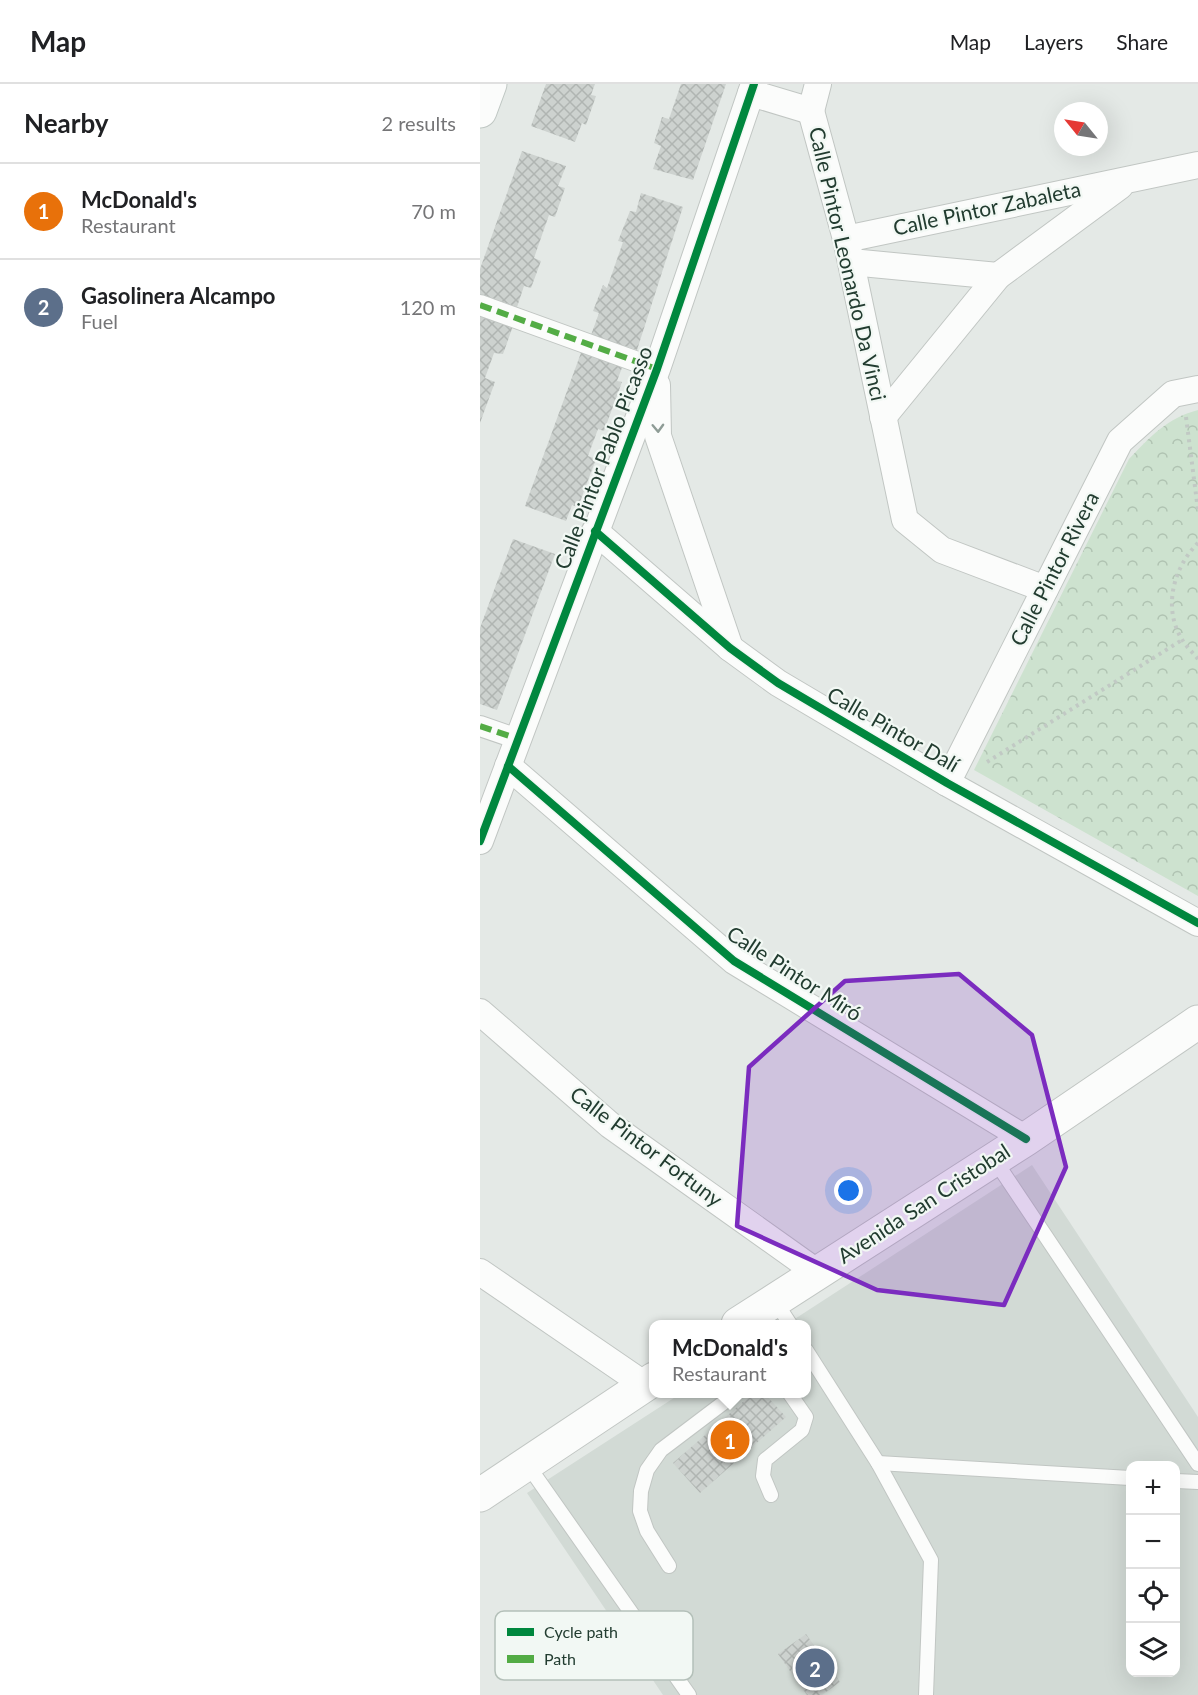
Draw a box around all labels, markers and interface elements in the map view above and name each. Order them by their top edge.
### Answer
text: Map [30,24,86,58]
text: Map [950,29,991,54]
text: Layers [1024,29,1083,54]
text: Share [1116,29,1168,54]
north arrow [1054,102,1108,156]
text: Nearby [24,107,109,139]
text: 2 results [381,111,456,135]
street label: Calle Pintor Leonardo Da Vinci [805,124,892,403]
street label: Calle Pintor Zabaleta [891,175,1083,240]
text: McDonald's [81,186,197,213]
text: 1 [38,199,49,223]
text: 70 m [411,199,456,223]
text: Restaurant [81,213,176,237]
text: Gasolinera Alcampo [81,282,276,309]
text: 2 [38,295,49,319]
text: 120 m [400,295,456,319]
text: Fuel [81,309,118,333]
street label: Calle Pintor Pablo Picasso [548,342,657,572]
one-way arrow [652,423,664,432]
street label: Calle Pintor Rivera [1004,487,1103,650]
street label: Calle Pintor Dalí [823,681,965,777]
street label: Calle Pintor Miró [723,920,867,1026]
street label: Calle Pintor Fortuny [566,1080,728,1211]
street label: Avenida San Cristobal [832,1138,1014,1268]
your location [834,1176,863,1205]
popup [649,1320,811,1398]
text: McDonald's [672,1334,788,1361]
text: Restaurant [672,1361,767,1385]
pin: 1 [710,1418,750,1462]
map controls [1126,1461,1180,1677]
button: + [1126,1461,1180,1515]
button: − [1126,1515,1180,1569]
button: locate [1126,1569,1180,1623]
legend [495,1611,693,1680]
text: Cycle path [544,1622,618,1641]
button: layers [1126,1623,1180,1677]
pin: 2 [796,1646,834,1690]
text: Path [544,1649,576,1668]

